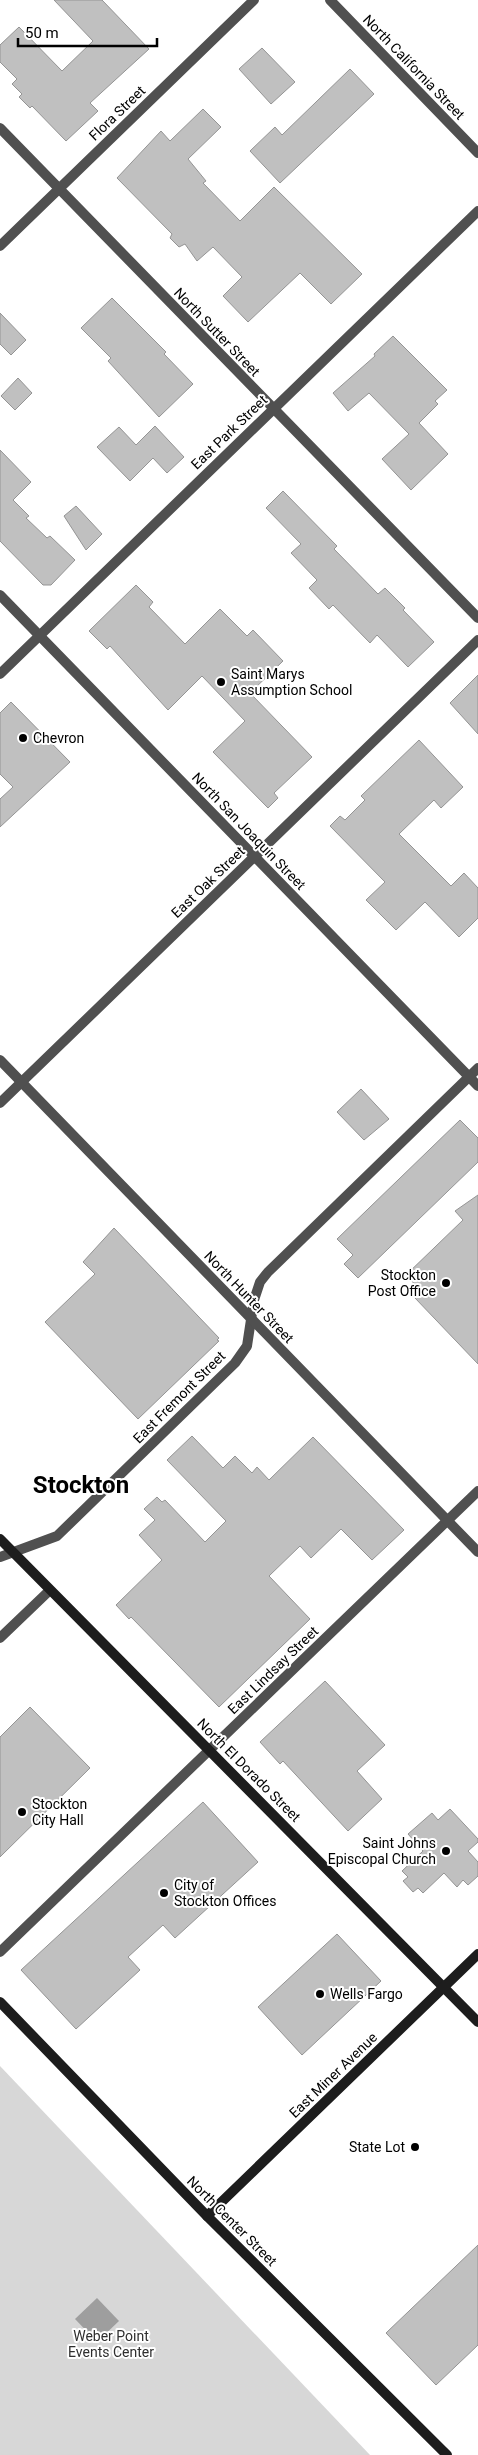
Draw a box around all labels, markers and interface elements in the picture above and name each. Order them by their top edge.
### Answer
street label: North California Street [360,11,468,123]
scale bar [18,15,156,47]
text: 50 m [25,24,59,42]
street label: Flora Street [86,82,149,144]
street label: North Sutter Street [171,285,264,380]
street label: East Park Street [188,391,271,472]
place label: Saint Marys Assumption School [231,666,352,698]
marker: Saint Marys Assumption School [215,676,227,688]
place label: Chevron [33,730,84,746]
marker: Chevron [17,732,29,744]
street label: North San Joaquin Street [189,769,309,893]
street label: East Oak Street [168,843,248,921]
street label: North Hunter Street [201,1248,297,1347]
place label: Stockton Post Office [368,1267,436,1299]
marker: Stockton Post Office [440,1277,452,1289]
street label: East Fremont Street [130,1347,229,1446]
district label: Stockton [33,1471,129,1499]
street label: East Lindsay Street [225,1623,322,1717]
street label: North El Dorado Street [194,1715,304,1825]
place label: Stockton City Hall [32,1796,87,1828]
marker: Stockton City Hall [16,1806,28,1818]
place label: Saint Johns Episcopal Church [328,1835,436,1867]
marker: Saint Johns Episcopal Church [440,1845,452,1857]
place label: City of Stockton Offices [174,1877,276,1909]
marker: City of Stockton Offices [158,1887,170,1899]
place label: Wells Fargo [330,1986,403,2002]
marker: Wells Fargo [314,1988,326,2000]
street label: East Miner Avenue [286,2029,380,2121]
place label: State Lot [349,2139,405,2155]
marker: State Lot [409,2141,421,2153]
street label: North Center Street [184,2173,280,2269]
park label: Weber Point Events Center [68,2328,154,2360]

